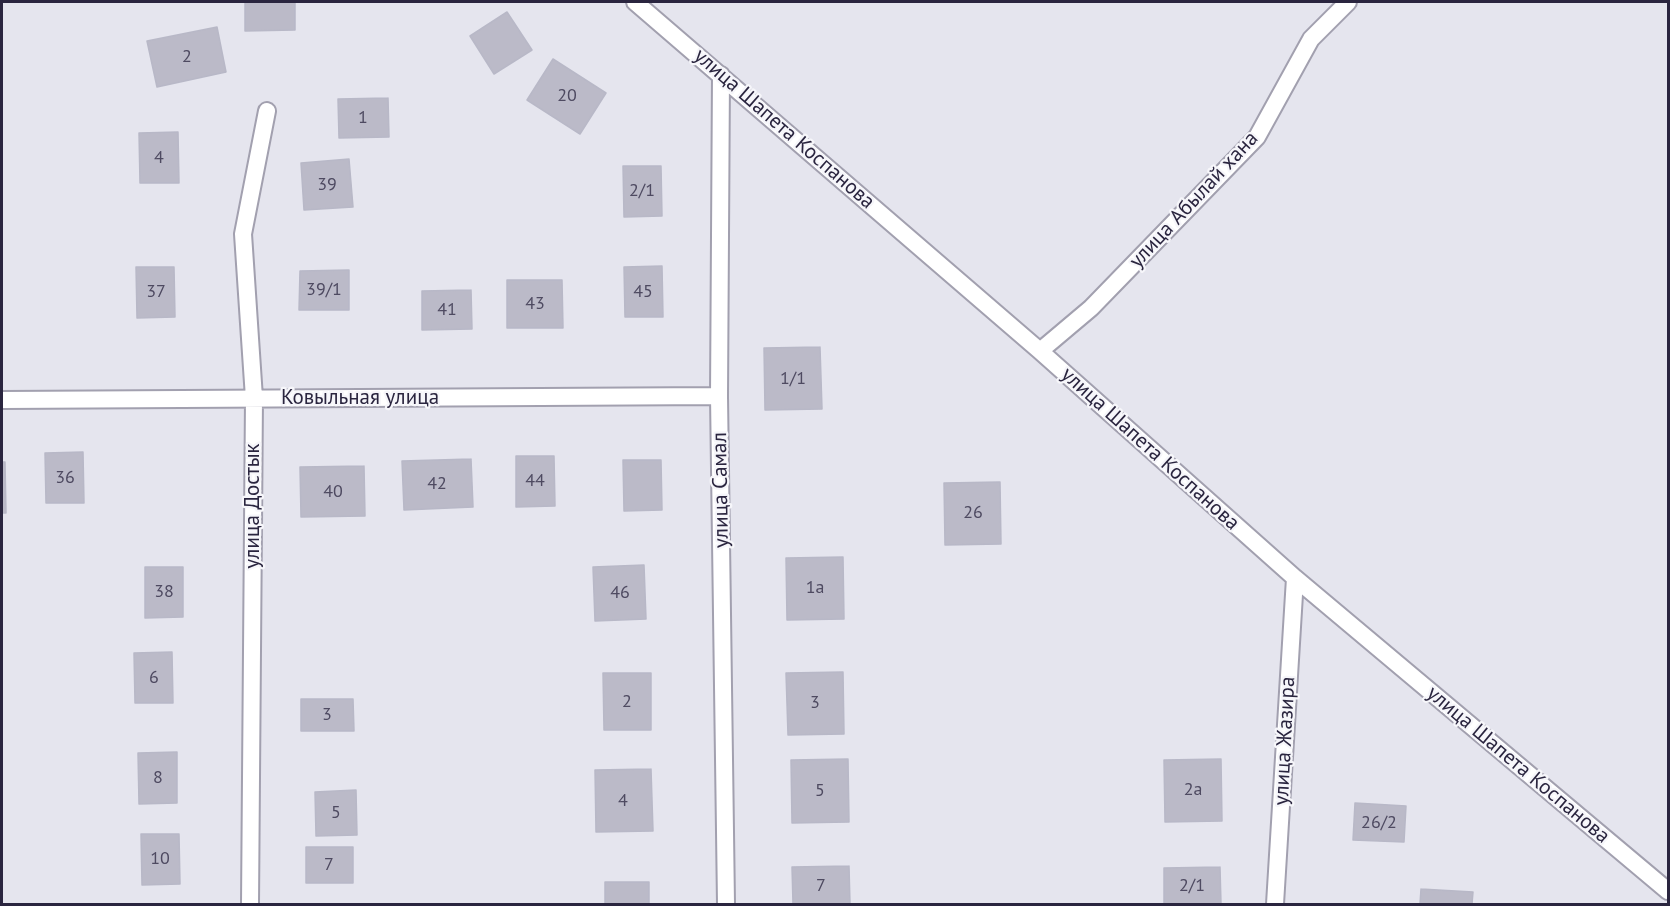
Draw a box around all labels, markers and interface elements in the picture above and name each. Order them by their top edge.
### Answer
street label: улица Шапета Коспанова [688,44,880,214]
house number: 2 [182,46,192,68]
house number: 20 [557,85,577,107]
house number: 1 [358,107,368,129]
street label: улица Абылай хана [1124,127,1264,273]
house number: 4 [154,147,164,169]
house number: 39 [317,174,337,196]
house number: 2/1 [629,180,655,202]
house number: 39/1 [306,279,342,301]
house number: 37 [146,281,166,303]
house number: 45 [633,281,653,303]
house number: 43 [525,293,545,315]
house number: 41 [437,299,457,321]
street label: улица Шапета Коспанова [1056,362,1244,536]
house number: 1/1 [780,368,806,390]
street label: Ковыльная улица [281,385,439,411]
street label: улица Самал [707,432,735,548]
street label: улица Достык [240,443,266,569]
house number: 36 [55,467,75,489]
house number: 44 [525,470,545,492]
house number: 42 [427,473,447,495]
house number: 40 [323,481,343,503]
house number: 26 [963,502,983,524]
house number: 1а [806,577,824,599]
house number: 38 [154,581,174,603]
house number: 46 [610,582,630,604]
house number: 6 [149,667,159,689]
street label: улица Жазира [1269,676,1301,806]
street label: улица Шапета Коспанова [1421,681,1615,849]
house number: 2 [622,691,632,713]
house number: 3 [810,692,820,714]
house number: 3 [322,704,332,726]
house number: 8 [153,767,163,789]
house number: 2а [1184,779,1202,801]
house number: 5 [815,780,825,802]
house number: 4 [618,790,628,812]
house number: 5 [331,802,341,824]
house number: 26/2 [1361,812,1397,834]
house number: 10 [150,848,170,870]
house number: 7 [324,854,334,876]
house number: 7 [816,875,826,897]
house number: 2/1 [1179,875,1205,897]

